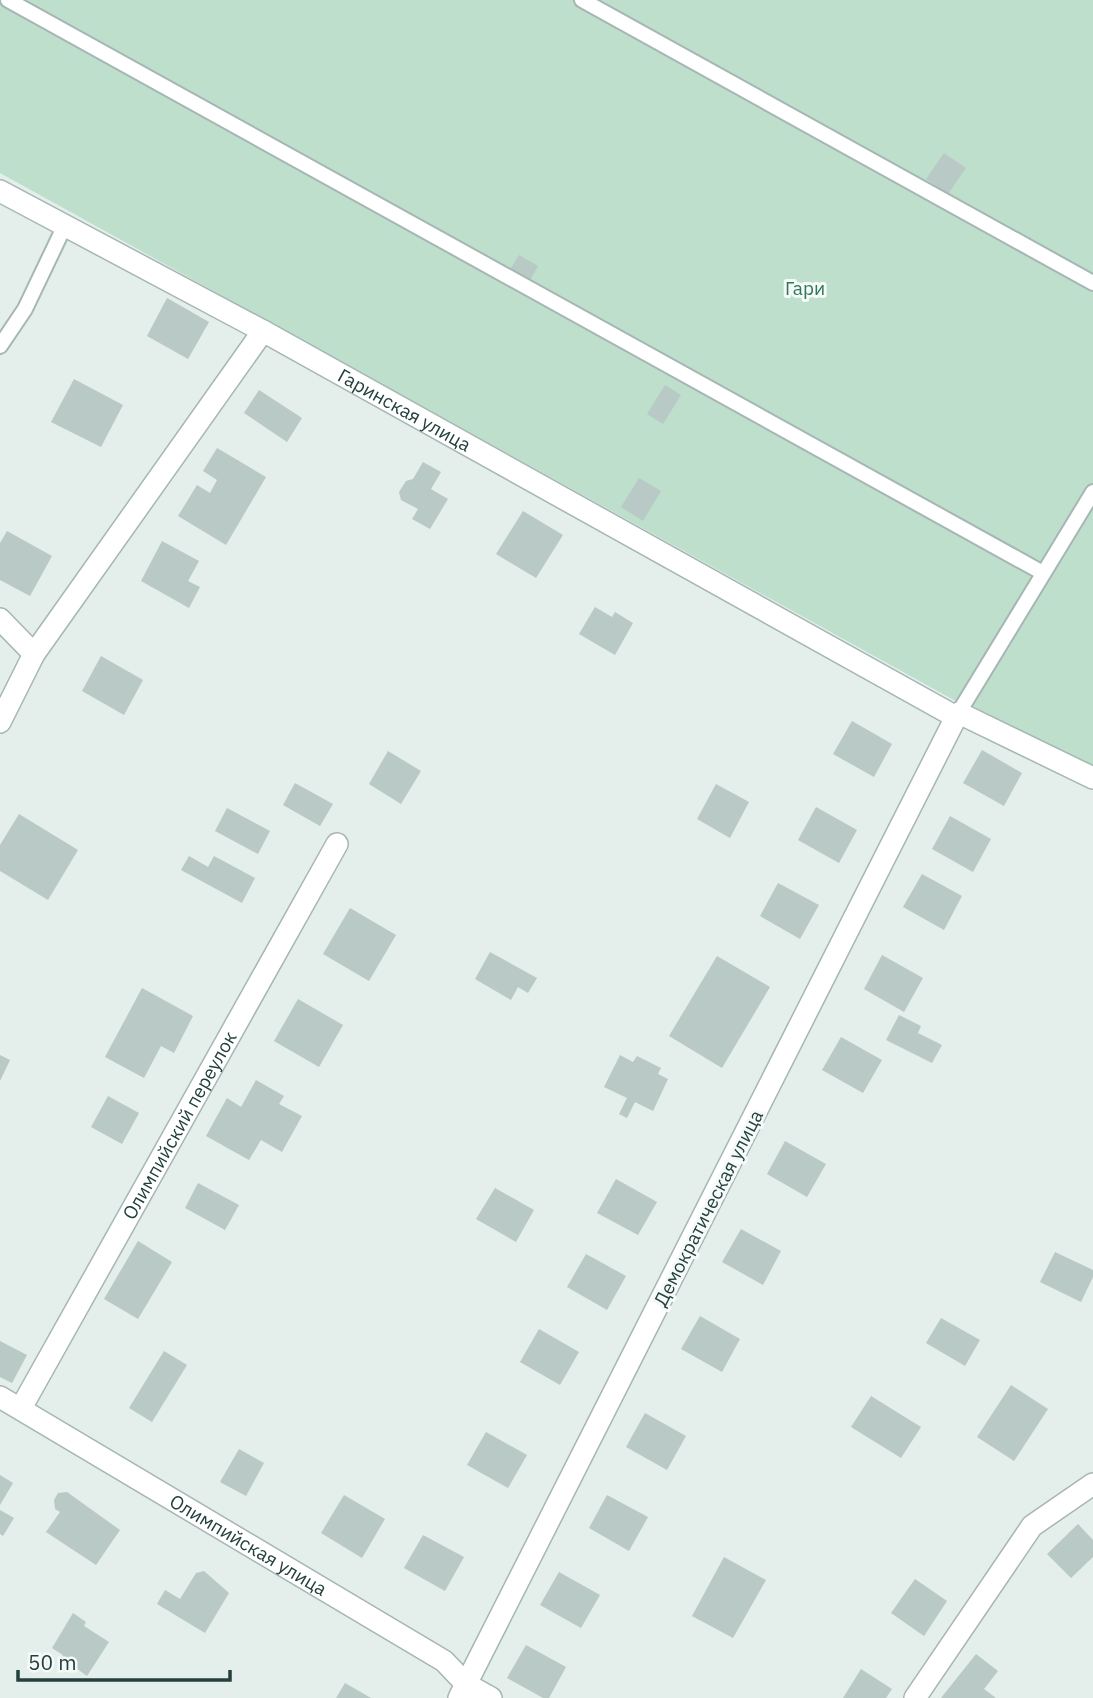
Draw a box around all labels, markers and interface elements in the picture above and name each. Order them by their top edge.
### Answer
park label: Гари [785,276,825,300]
street label: Гаринская улица [334,363,475,457]
street label: Олимпийский переулок [117,1027,242,1224]
street label: Демократическая улица [648,1106,768,1310]
street label: Олимпийская улица [165,1489,331,1601]
scale bar [18,1638,229,1682]
text: 50 m [28,1648,77,1676]

